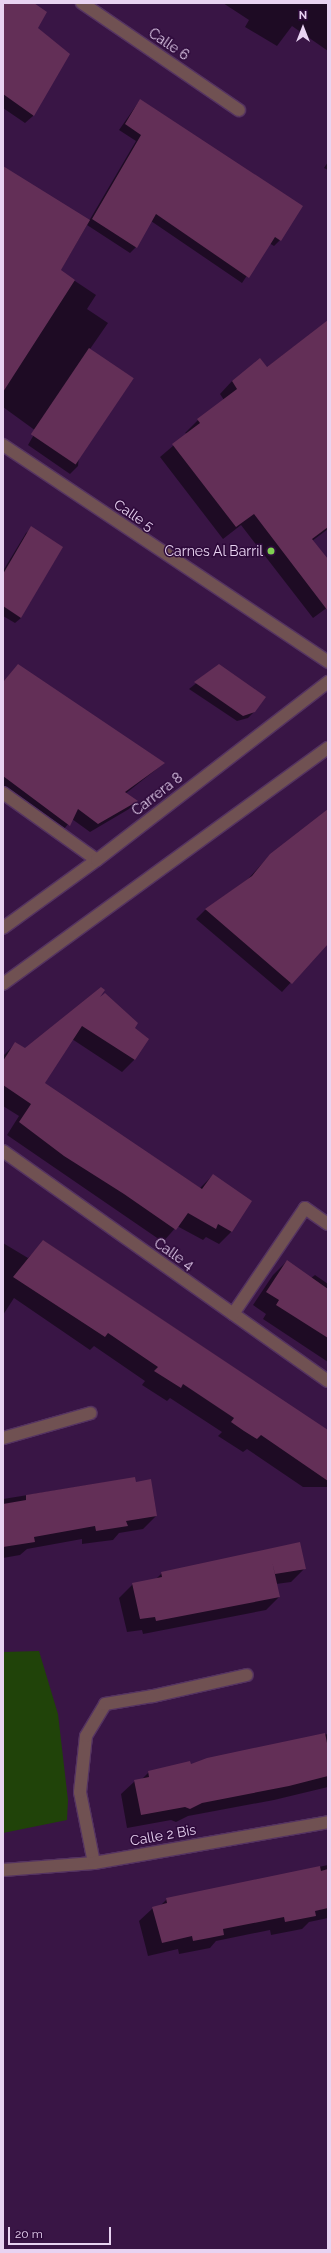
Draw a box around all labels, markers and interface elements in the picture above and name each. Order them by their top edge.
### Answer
north arrow [283,8,323,48]
text: N [299,9,307,22]
street label: Calle 6 [146,24,192,64]
street label: Calle 5 [111,496,157,534]
place label: Carnes Al Barril [164,543,263,559]
marker: Carnes Al Barril [266,546,276,556]
street label: Carrera 8 [128,769,186,819]
street label: Calle 4 [151,1234,197,1274]
street label: Calle 2 Bis [129,1821,197,1849]
scale bar [10,2219,113,2245]
text: 20 m [15,2227,43,2241]

